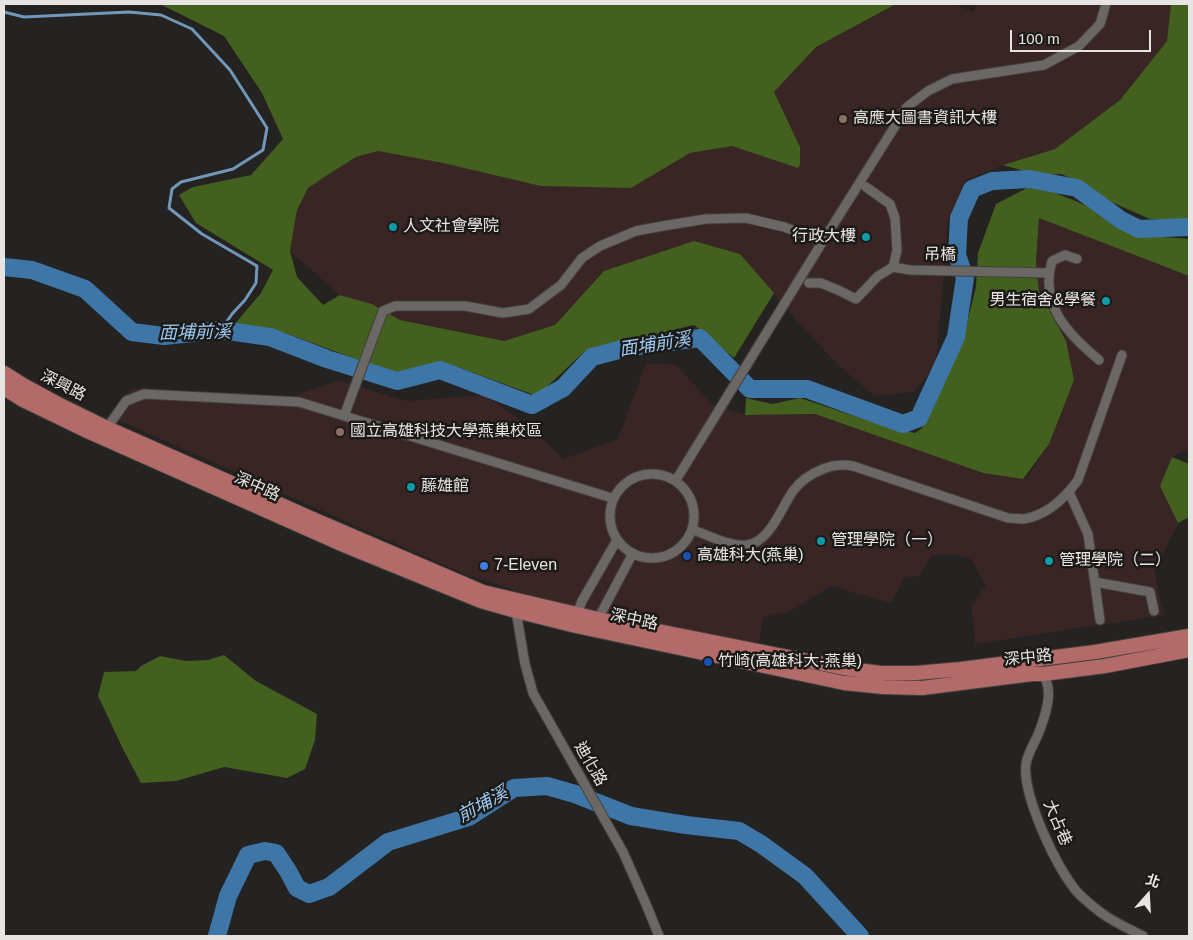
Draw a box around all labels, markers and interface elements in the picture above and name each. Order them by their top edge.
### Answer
scale bar [1013,20,1154,52]
text: 100 m [1018,30,1060,47]
place label: 高應大圖書資訊大樓 [853,109,997,129]
marker: 高應大圖書資訊大樓 [837,113,849,125]
place label: 人文社會學院 [403,217,499,237]
marker: 人文社會學院 [387,221,399,233]
place label: 行政大樓 [792,227,856,247]
marker: 行政大樓 [860,231,872,243]
street label: 吊橋 [924,245,956,265]
place label: 男生宿舍&學餐 [989,291,1096,311]
marker: 男生宿舍&學餐 [1100,295,1112,307]
water label: 面埔前溪 [159,322,231,344]
water label: 面埔前溪 [618,329,692,361]
street label: 深興路 [37,367,89,405]
place label: 國立高雄科技大學燕巢校區 [350,422,542,442]
marker: 國立高雄科技大學燕巢校區 [334,426,346,438]
street label: 深中路 [231,468,283,506]
place label: 藤雄館 [421,477,469,497]
marker: 藤雄館 [405,481,417,493]
place label: 管理學院（一） [831,531,943,551]
marker: 管理學院（一） [815,535,827,547]
place label: 高雄科大(燕巢) [697,546,804,566]
marker: 高雄科大(燕巢) [681,550,693,562]
place label: 管理學院（二） [1059,551,1171,571]
marker: 管理學院（二） [1043,555,1055,567]
place label: 7-Eleven [494,556,557,576]
marker: 7-Eleven [478,560,490,572]
street label: 深中路 [609,606,659,634]
street label: 深中路 [1003,646,1053,670]
place label: 竹崎(高雄科大-燕巢) [718,652,862,672]
marker: 竹崎(高雄科大-燕巢) [702,656,714,668]
street label: 迪化路 [570,738,610,790]
water label: 前埔溪 [454,782,512,828]
street label: 大占巷 [1039,797,1075,849]
north arrow [1123,870,1173,920]
text: 北 [1144,871,1162,891]

